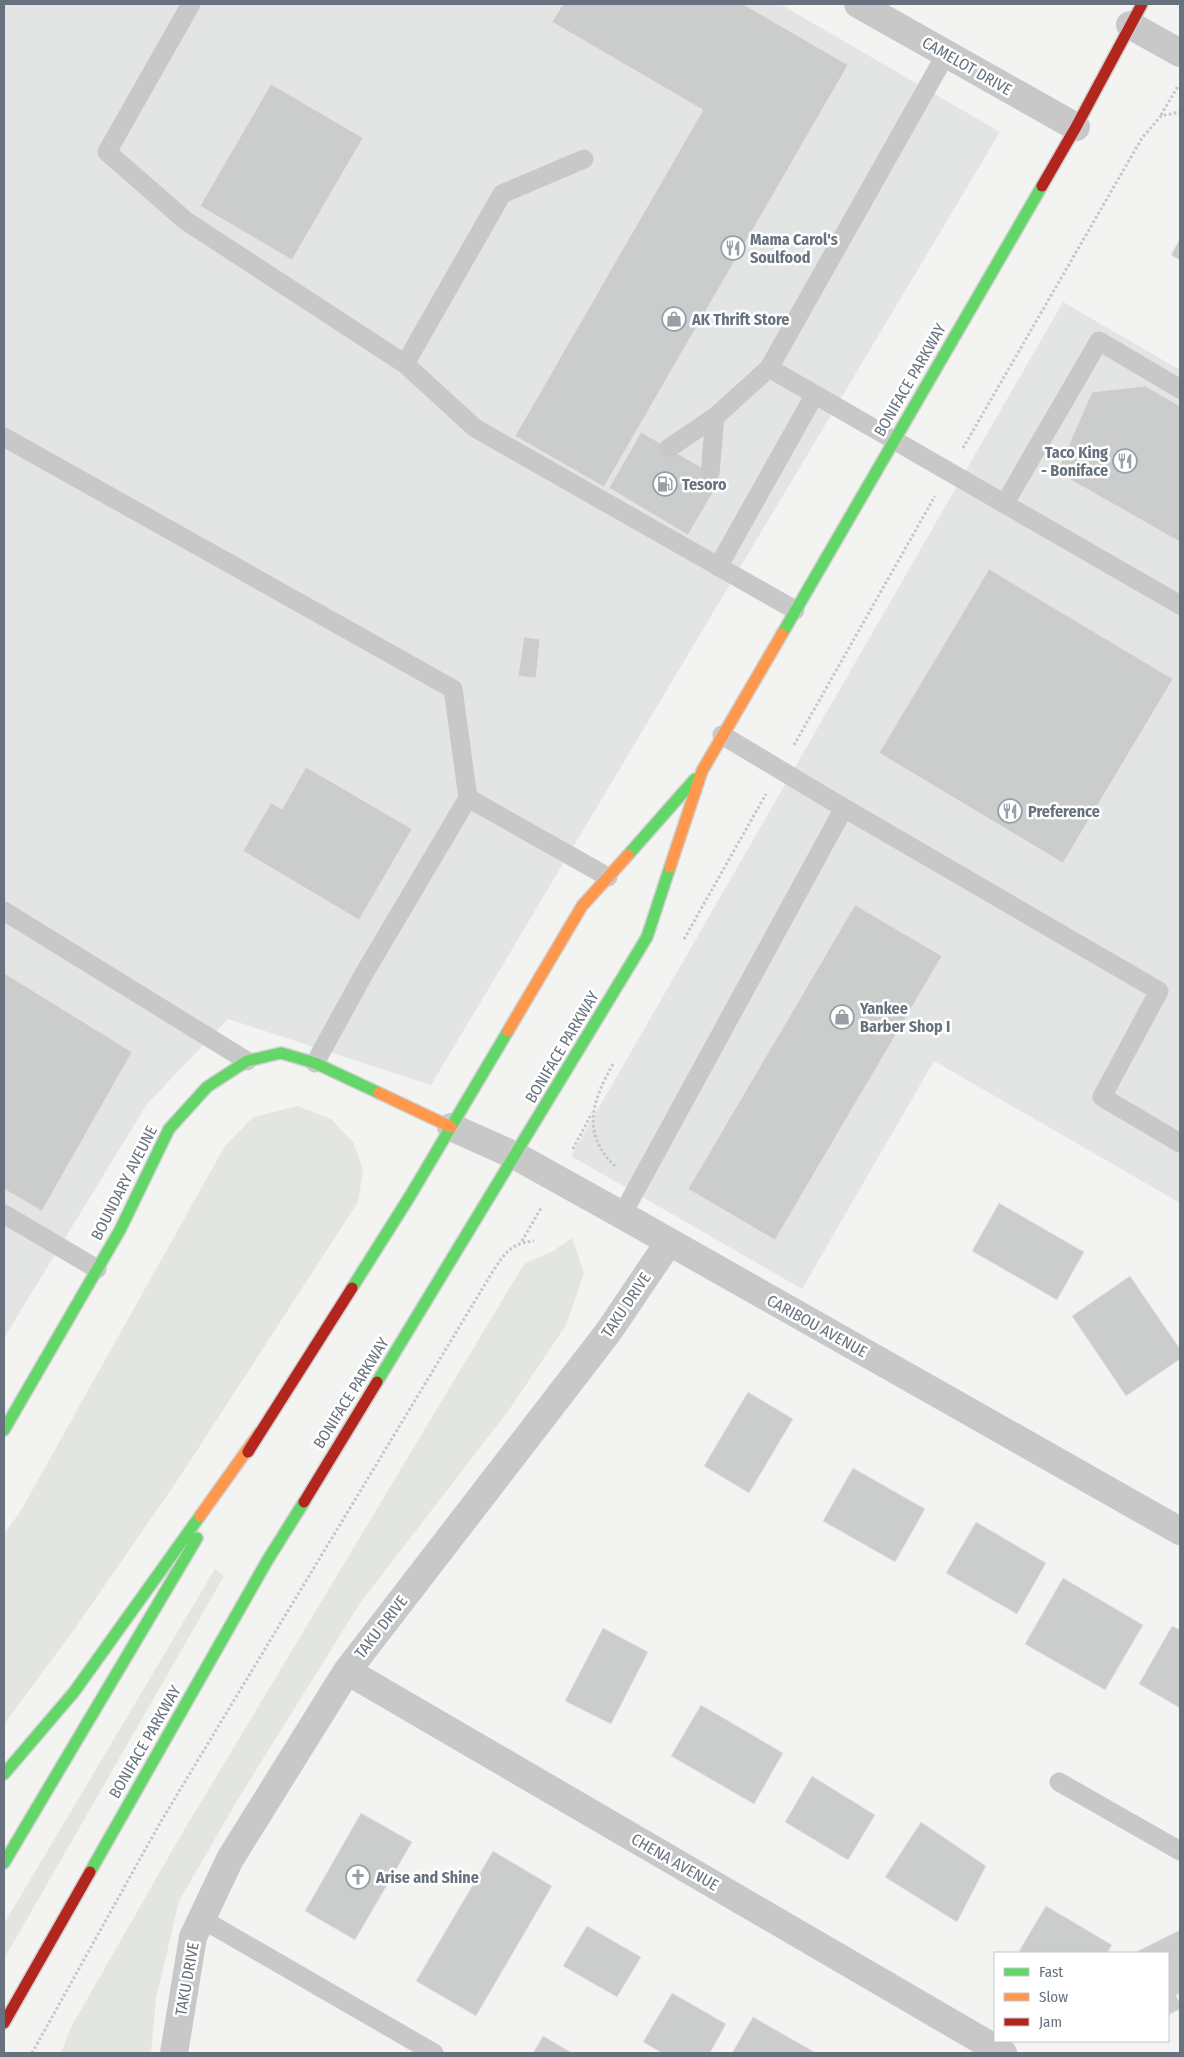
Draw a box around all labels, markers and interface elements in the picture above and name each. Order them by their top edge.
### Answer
street label: CAMELOT DRIVE [919,33,1015,99]
place label: Mama Carol's Soulfood [750,230,838,267]
restaurant icon: Mama Carol's Soulfood [720,235,746,261]
shop icon: AK Thrift Store [661,306,687,332]
place label: AK Thrift Store [691,310,789,329]
street label: BONIFACE PARKWAY [870,320,950,440]
place label: Taco King - Boniface [1041,443,1108,480]
restaurant icon: Taco King - Boniface [1112,448,1138,474]
fuel station icon: Tesoro [652,471,678,497]
place label: Tesoro [682,475,727,494]
restaurant icon: Preference [997,798,1023,824]
place label: Preference [1028,802,1100,821]
street label: BONIFACE PARKWAY [521,988,603,1106]
place label: Yankee Barber Shop I [859,999,950,1036]
shop icon: Yankee Barber Shop I [829,1004,855,1030]
street label: BOUNDARY AVEUNE [87,1123,161,1243]
street label: TAKU DRIVE [597,1269,655,1341]
street label: CARIBOU AVENUE [763,1291,871,1361]
street label: BONIFACE PARKWAY [309,1334,393,1452]
street label: TAKU DRIVE [351,1592,411,1662]
street label: BONIFACE PARKWAY [105,1682,185,1802]
street label: CHENA AVENUE [628,1829,722,1895]
church icon: Arise and Shine [345,1864,371,1890]
place label: Arise and Shine [375,1868,479,1887]
street label: TAKU DRIVE [171,1941,203,2017]
legend [994,1952,1169,2042]
text: Fast [1039,1963,1063,1981]
text: Slow [1039,1988,1068,2006]
text: Jam [1039,2013,1062,2031]

